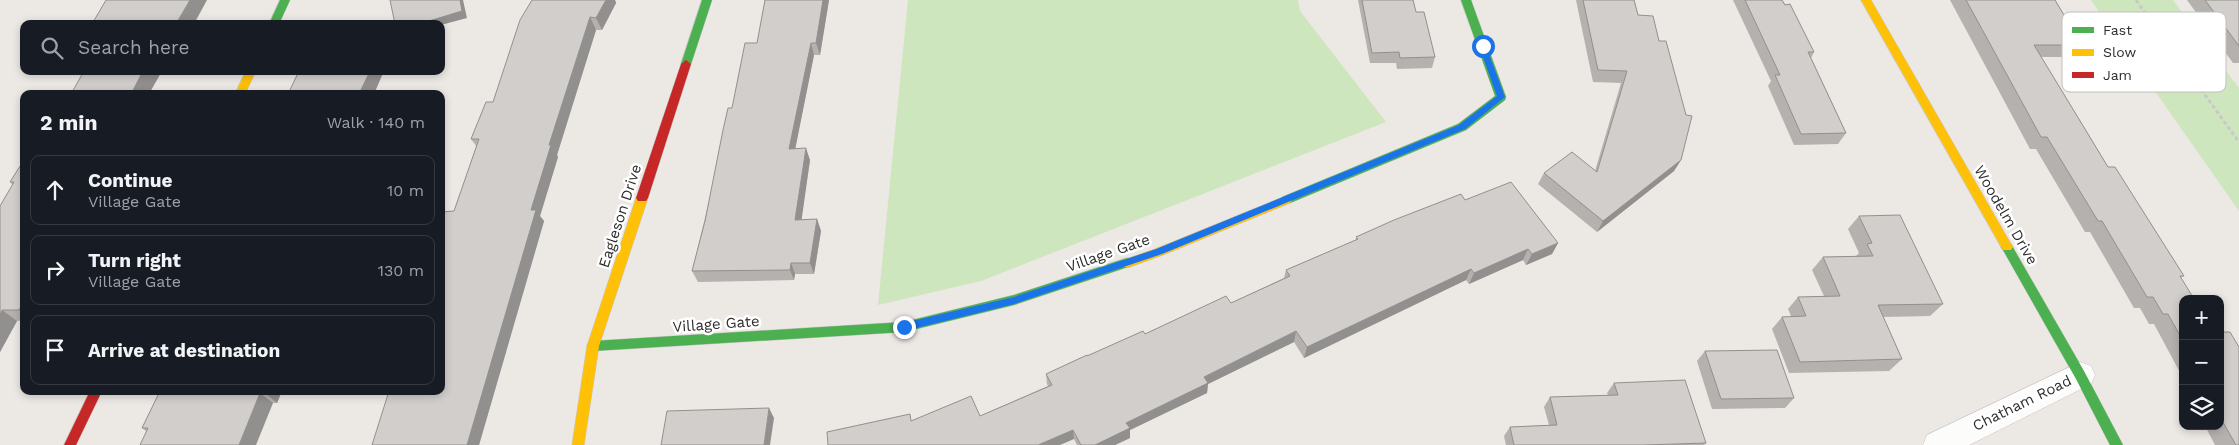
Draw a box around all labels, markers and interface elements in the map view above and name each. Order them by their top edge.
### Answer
legend [2062,12,2226,92]
search box [20,20,445,75]
text: Fast [2103,22,2132,38]
icon: search [38,34,66,62]
route start [1472,35,1495,58]
text: Search here [78,36,189,59]
text: Slow [2103,44,2136,60]
text: Jam [2103,67,2132,83]
text: 2 min [40,110,97,135]
text: Walk · 140 m [327,113,425,132]
street label: Eagleson Drive [595,162,645,270]
street label: Woodelm Drive [1970,162,2042,268]
text: Continue [88,169,172,192]
icon: ahead [41,176,69,204]
text: 10 m [387,181,424,200]
text: Village Gate [88,192,181,211]
street label: Village Gate [1064,230,1152,276]
text: Turn right [88,249,181,272]
icon: right [41,256,69,284]
text: 130 m [378,261,424,280]
text: Village Gate [88,272,181,291]
map controls [2179,295,2224,430]
button: + [2179,295,2224,340]
street label: Village Gate [672,312,760,336]
route end [893,316,916,339]
icon: arrive [41,336,69,364]
text: Arrive at destination [88,339,280,362]
button: − [2179,340,2224,385]
street label: Chatham Road [1970,371,2074,435]
button: layers [2179,385,2224,430]

